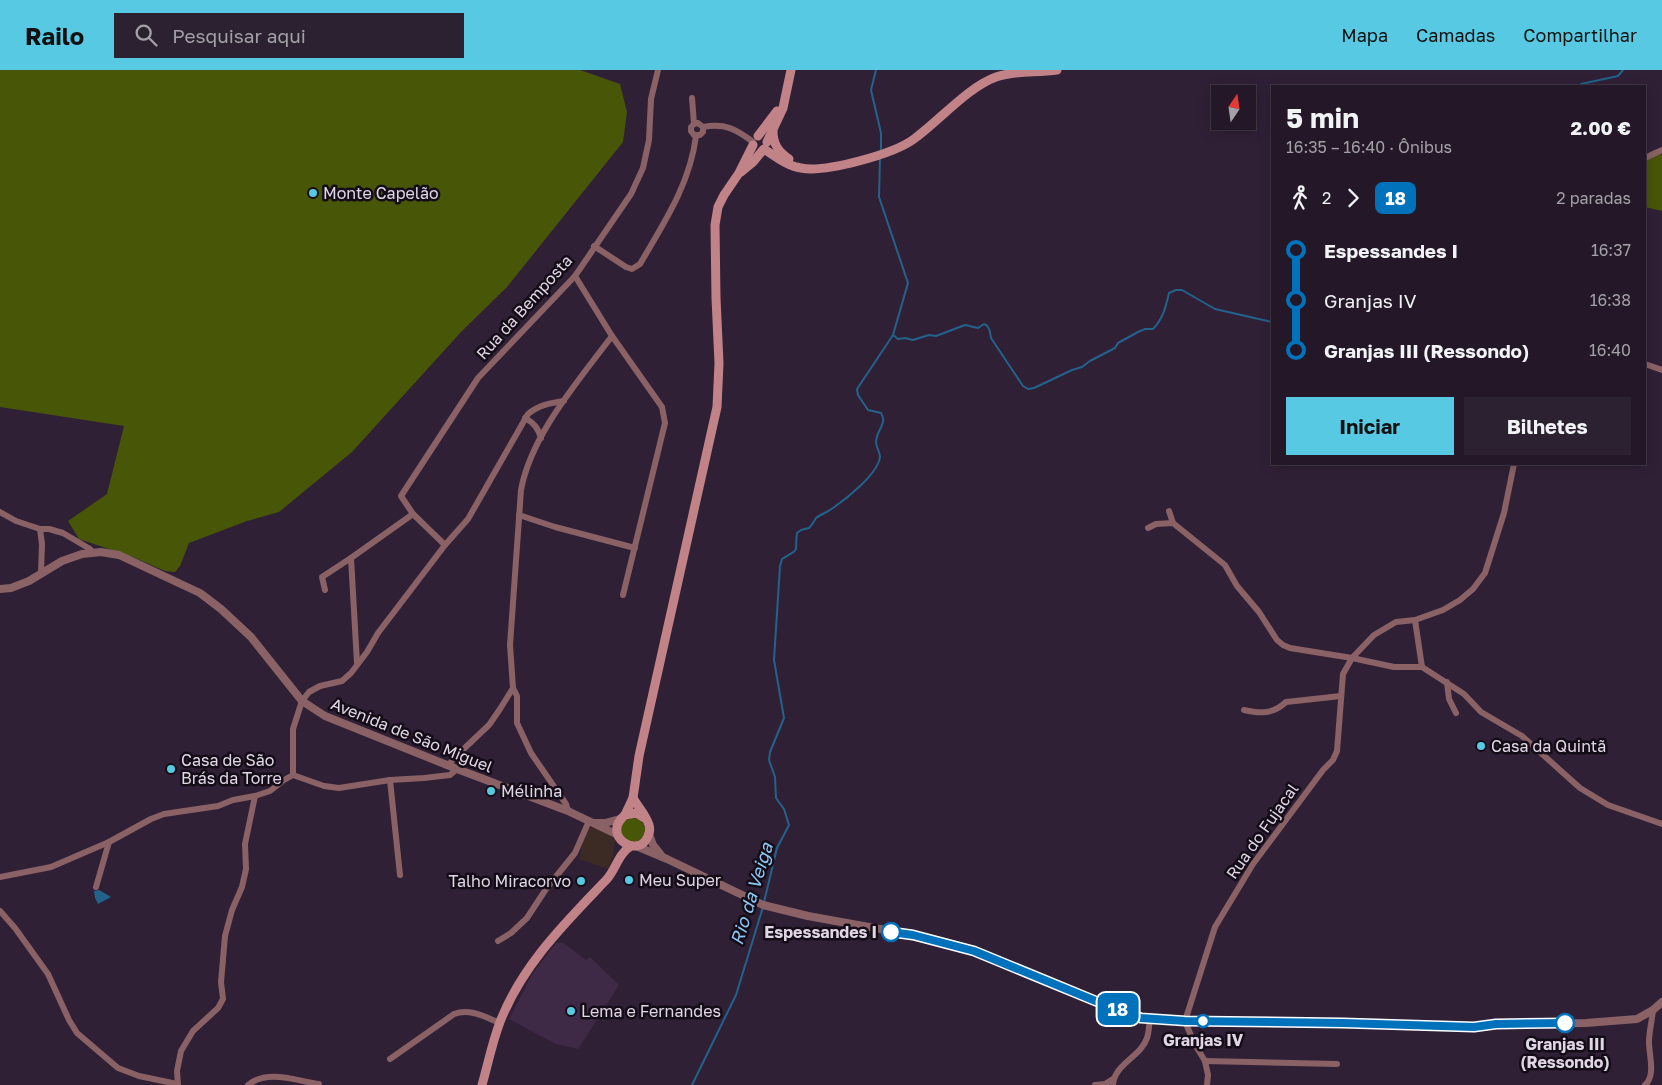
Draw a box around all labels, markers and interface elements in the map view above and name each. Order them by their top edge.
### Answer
search box [114,13,464,58]
text: Railo [25,21,84,50]
icon: search [132,21,160,49]
text: Pesquisar aqui [172,24,306,47]
text: Mapa [1341,24,1388,46]
text: Camadas [1416,24,1495,46]
text: Compartilhar [1523,24,1637,46]
north arrow [1211,85,1256,130]
map controls [1211,85,1256,130]
text: 5 min [1286,101,1359,134]
text: 2.00 € [1570,116,1631,139]
text: 16:35 – 16:40 · Ônibus [1286,137,1452,157]
place label: Monte Capelão [323,183,439,203]
icon: walk [1286,184,1314,212]
icon: forward [1339,184,1367,212]
marker: Monte Capelão [307,187,319,199]
text: 18 [1385,187,1406,209]
text: 2 [1322,188,1331,208]
text: 2 paradas [1556,188,1631,208]
text: Espessandes I [1324,239,1458,262]
text: 16:37 [1591,240,1631,260]
street label: Rua da Bemposta [472,251,576,363]
text: Granjas IV [1324,289,1416,312]
text: 16:38 [1590,290,1631,310]
text: Granjas III (Ressondo) [1324,339,1529,362]
text: 16:40 [1589,340,1631,360]
button: Iniciar [1286,397,1454,455]
button: Bilhetes [1464,397,1631,455]
street label: Avenida de São Miguel [328,693,496,777]
place label: Casa da Quintã [1491,736,1606,756]
marker: Casa da Quintã [1475,740,1487,752]
place label: Casa de São Brás da Torre [181,750,282,788]
marker: Casa de São Brás da Torre [165,763,177,775]
street label: Rua do Fujacal [1222,779,1302,883]
place label: Mélinha [501,781,562,801]
marker: Mélinha [485,785,497,797]
water label: Rio da Veiga [725,839,777,947]
place label: Meu Super [639,870,721,890]
place label: Talho Miracorvo [448,871,571,891]
marker: Meu Super [623,874,635,886]
marker: Talho Miracorvo [575,875,587,887]
place label: Espessandes I [764,922,877,942]
marker: Espessandes I [881,922,901,942]
line badge: 18 [1096,993,1140,1025]
text: 18 [1108,998,1128,1020]
place label: Lema e Fernandes [581,1001,721,1021]
marker: Lema e Fernandes [565,1005,577,1017]
marker: Granjas III (Ressondo) [1555,1013,1575,1033]
marker: Granjas IV [1196,1014,1210,1028]
place label: Granjas IV [1163,1030,1244,1050]
place label: Granjas III (Ressondo) [1520,1034,1610,1072]

